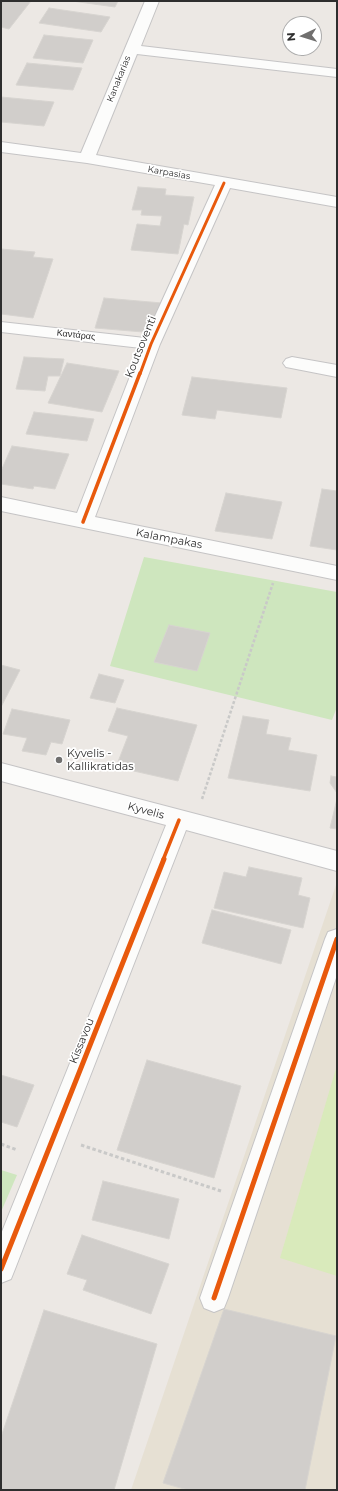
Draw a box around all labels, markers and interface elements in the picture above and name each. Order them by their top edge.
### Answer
north arrow [282,16,322,56]
text: N [284,32,298,42]
street label: Kanakarias [105,54,133,104]
street label: Karpasias [147,164,191,182]
street label: Koutsoventi [123,314,159,380]
street label: Καντάρας [56,328,96,342]
street label: Kalampakas [135,526,203,552]
place label: Kyvelis - Kallikratidas [67,747,134,773]
marker: Kyvelis - Kallikratidas [54,755,64,765]
street label: Kyvelis [126,800,166,822]
street label: Kissavou [67,1016,97,1066]

